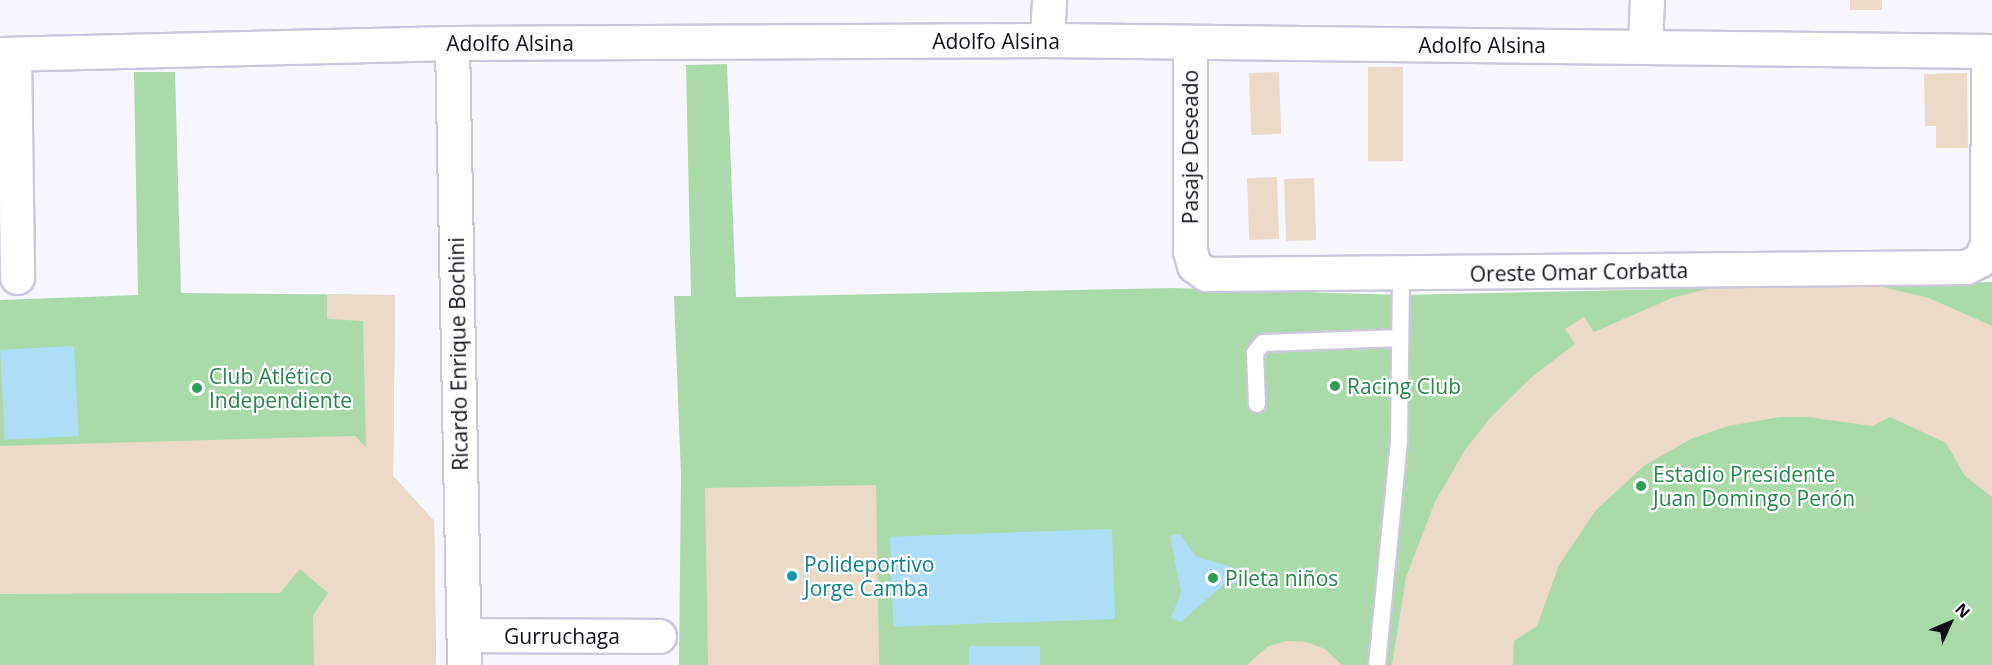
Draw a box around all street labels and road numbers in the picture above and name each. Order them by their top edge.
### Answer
street label: Adolfo Alsina [932,28,1060,54]
street label: Adolfo Alsina [446,30,574,56]
street label: Adolfo Alsina [1418,32,1546,58]
street label: Pasaje Deseado [1177,70,1203,224]
street label: Ricardo Enrique Bochini [443,237,473,471]
street label: Oreste Omar Corbatta [1470,257,1688,287]
street label: Gurruchaga [504,623,620,649]

